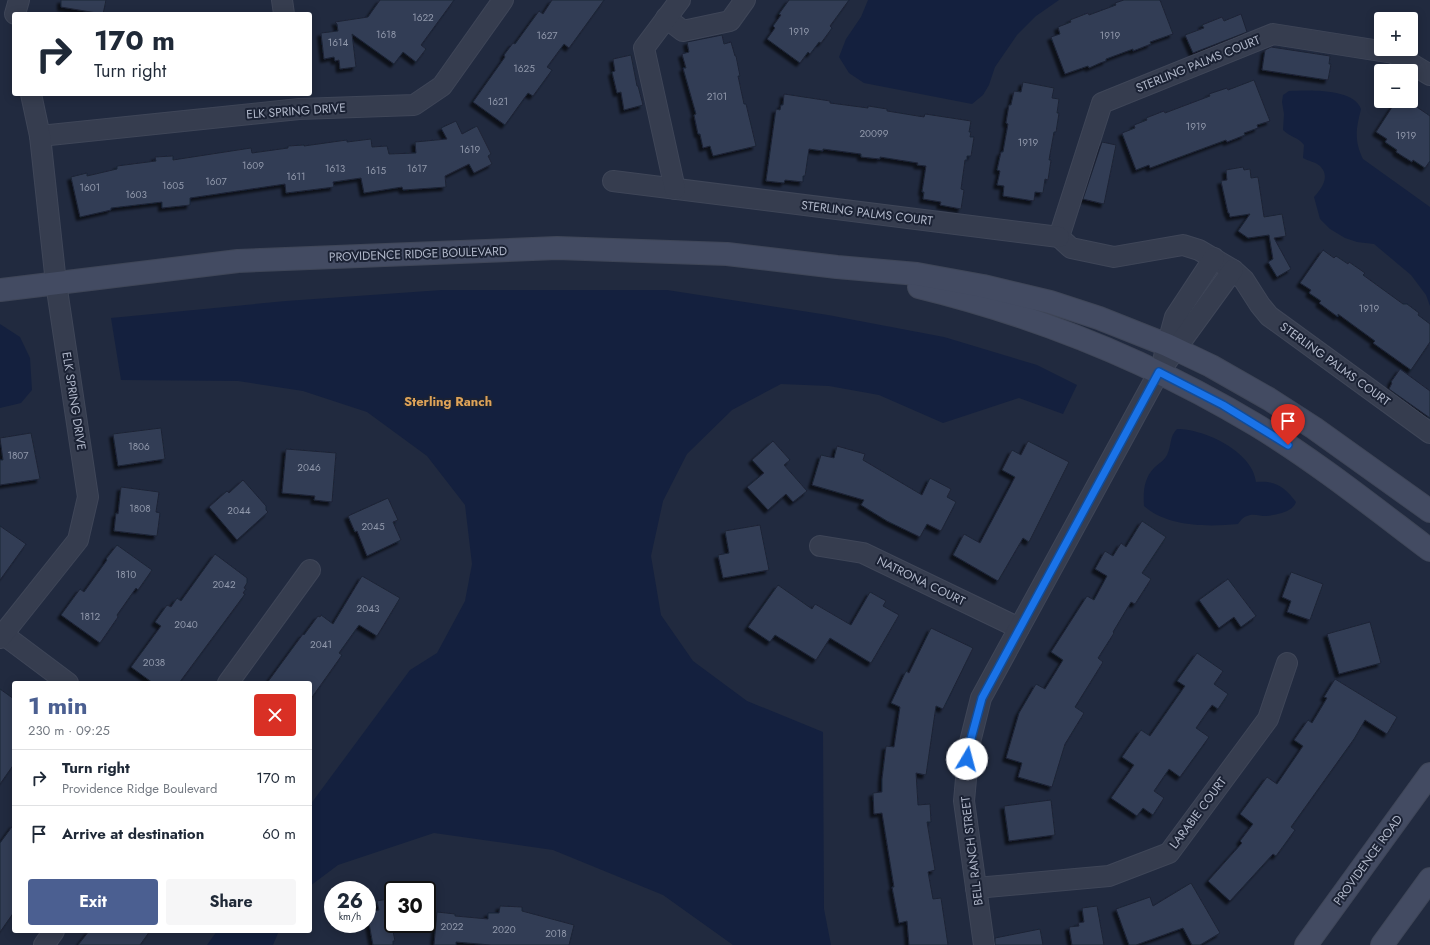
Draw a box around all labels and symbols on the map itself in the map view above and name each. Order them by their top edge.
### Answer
house number: 1622 [412,10,434,25]
house number: 1919 [789,24,809,39]
house number: 1618 [376,27,396,42]
house number: 1627 [536,28,558,43]
house number: 1919 [1100,28,1120,43]
street label: STERLING PALMS COURT [1133,31,1263,97]
house number: 1614 [328,35,348,50]
house number: 1625 [513,61,535,76]
house number: 2101 [707,89,727,104]
house number: 1621 [488,94,508,109]
street label: ELK SPRING DRIVE [246,99,346,123]
house number: 1919 [1186,119,1206,134]
house number: 20099 [859,126,889,141]
house number: 1919 [1396,128,1416,143]
house number: 1919 [1018,135,1038,150]
house number: 1619 [460,142,480,157]
house number: 1609 [242,158,264,173]
house number: 1613 [325,161,346,176]
house number: 1617 [407,161,428,176]
house number: 1615 [366,163,387,178]
house number: 1611 [286,169,306,184]
house number: 1607 [205,174,228,189]
house number: 1605 [162,178,184,193]
house number: 1601 [80,180,100,195]
house number: 1603 [125,187,147,202]
street label: STERLING PALMS COURT [800,196,934,230]
street label: PROVIDENCE RIDGE BOULEVARD [329,242,507,266]
house number: 1919 [1359,301,1379,316]
street label: STERLING PALMS COURT [1276,318,1394,410]
street label: ELK SPRING DRIVE [57,350,91,452]
district label: Sterling Ranch [404,392,492,411]
pin [1271,404,1305,445]
house number: 1806 [128,439,150,454]
house number: 1807 [7,448,29,463]
house number: 2046 [297,460,321,475]
house number: 1808 [129,501,151,516]
house number: 2044 [227,503,251,518]
house number: 2045 [361,519,385,534]
street label: NATRONA COURT [874,552,969,610]
house number: 1810 [116,567,136,582]
house number: 2042 [212,577,236,592]
house number: 2043 [357,601,380,616]
house number: 1812 [80,609,100,624]
house number: 2040 [174,617,198,632]
house number: 2041 [310,637,332,652]
house number: 2038 [143,655,165,670]
position arrow [946,738,988,780]
street label: LARABIE COURT [1165,773,1231,853]
street label: BELL RANCH STREET [956,795,988,907]
street label: PROVIDENCE ROAD [1329,811,1407,909]
speed limit sign: 30 [384,881,436,933]
house number: 2022 [440,919,464,934]
house number: 2020 [492,922,516,937]
house number: 2018 [545,926,567,941]

